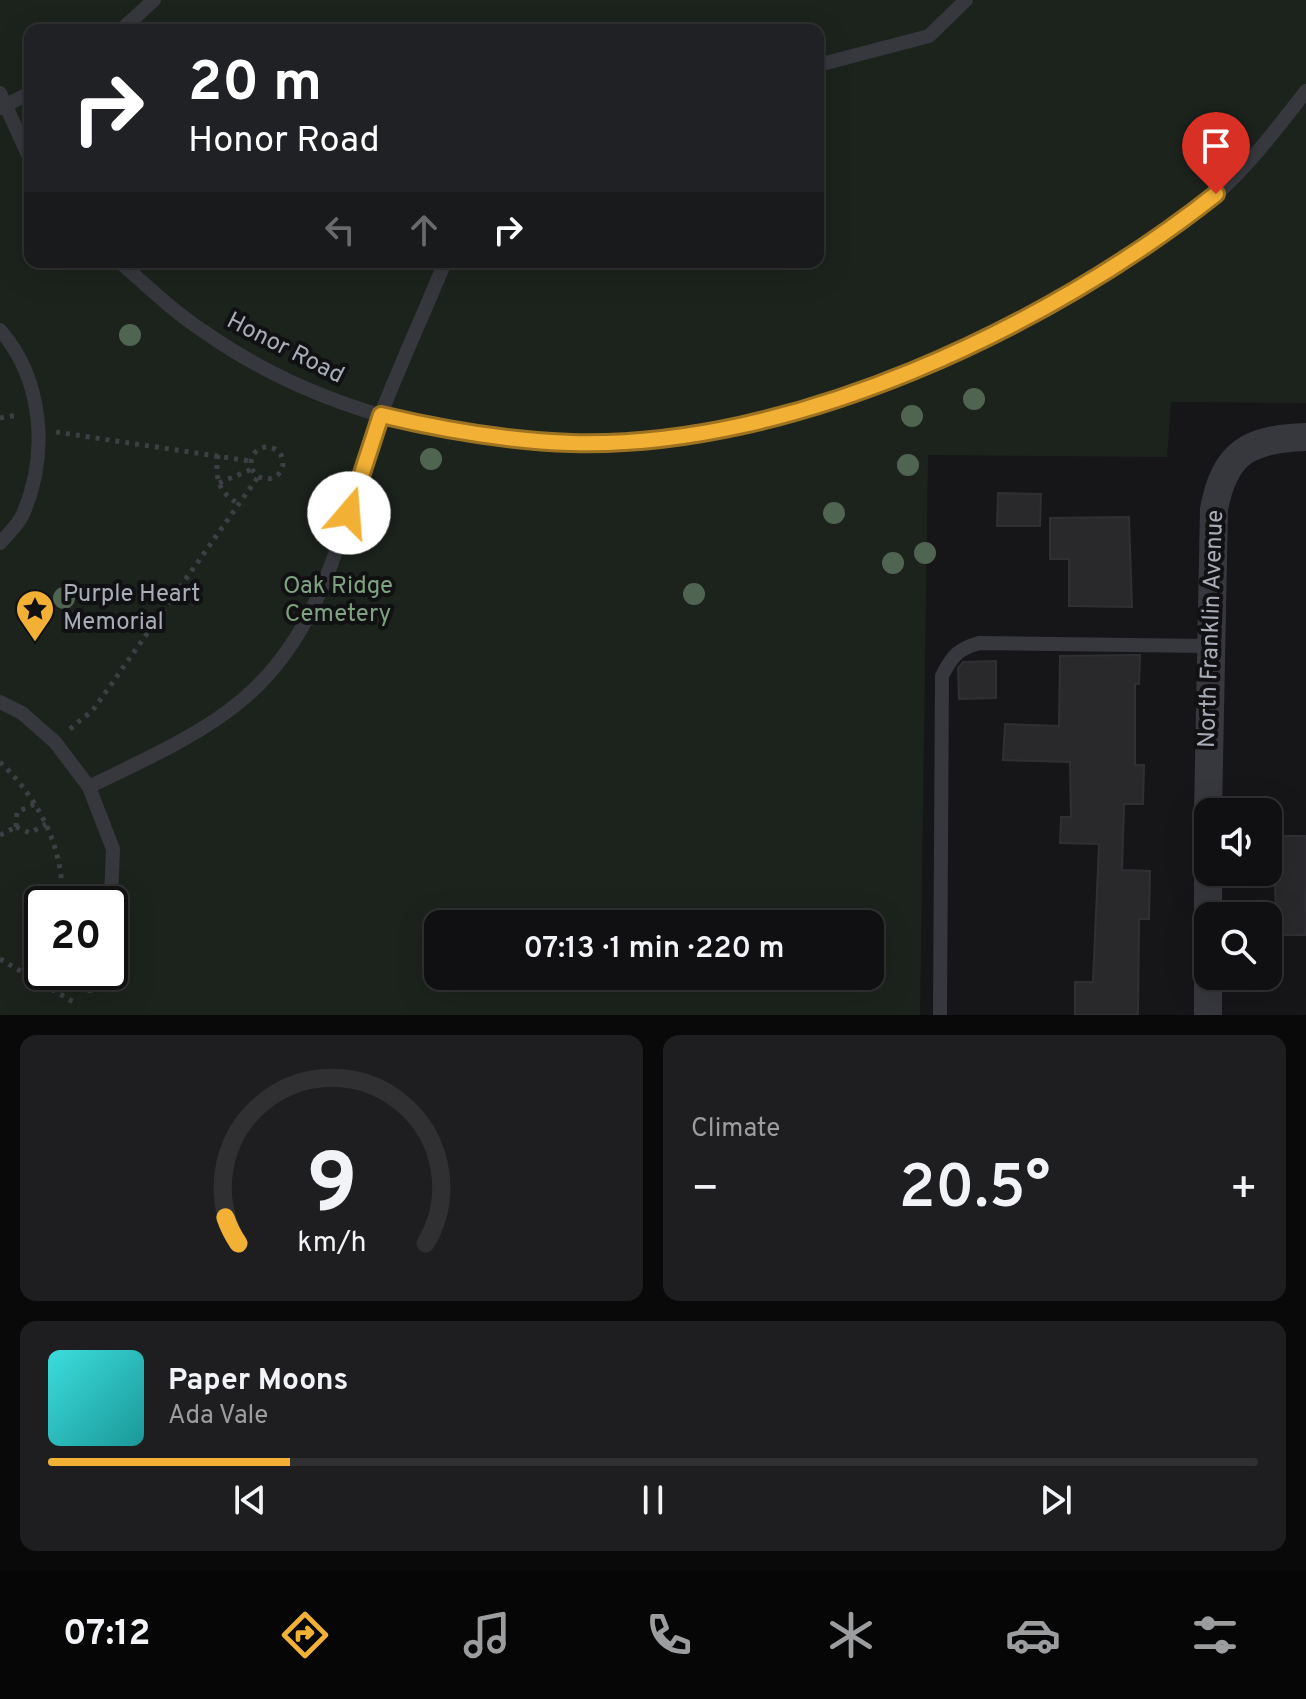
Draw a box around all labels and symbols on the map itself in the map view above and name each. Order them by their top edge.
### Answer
pin [1182,112,1250,194]
street label: Honor Road [221,307,349,391]
position arrow [307,471,391,555]
street label: North Franklin Avenue [1193,509,1231,749]
park label: Oak Ridge Cemetery [283,572,393,630]
place label: Purple Heart Memorial [63,580,200,638]
place icon: Purple Heart Memorial [14,588,56,643]
speed limit sign: 20 [24,886,128,990]

